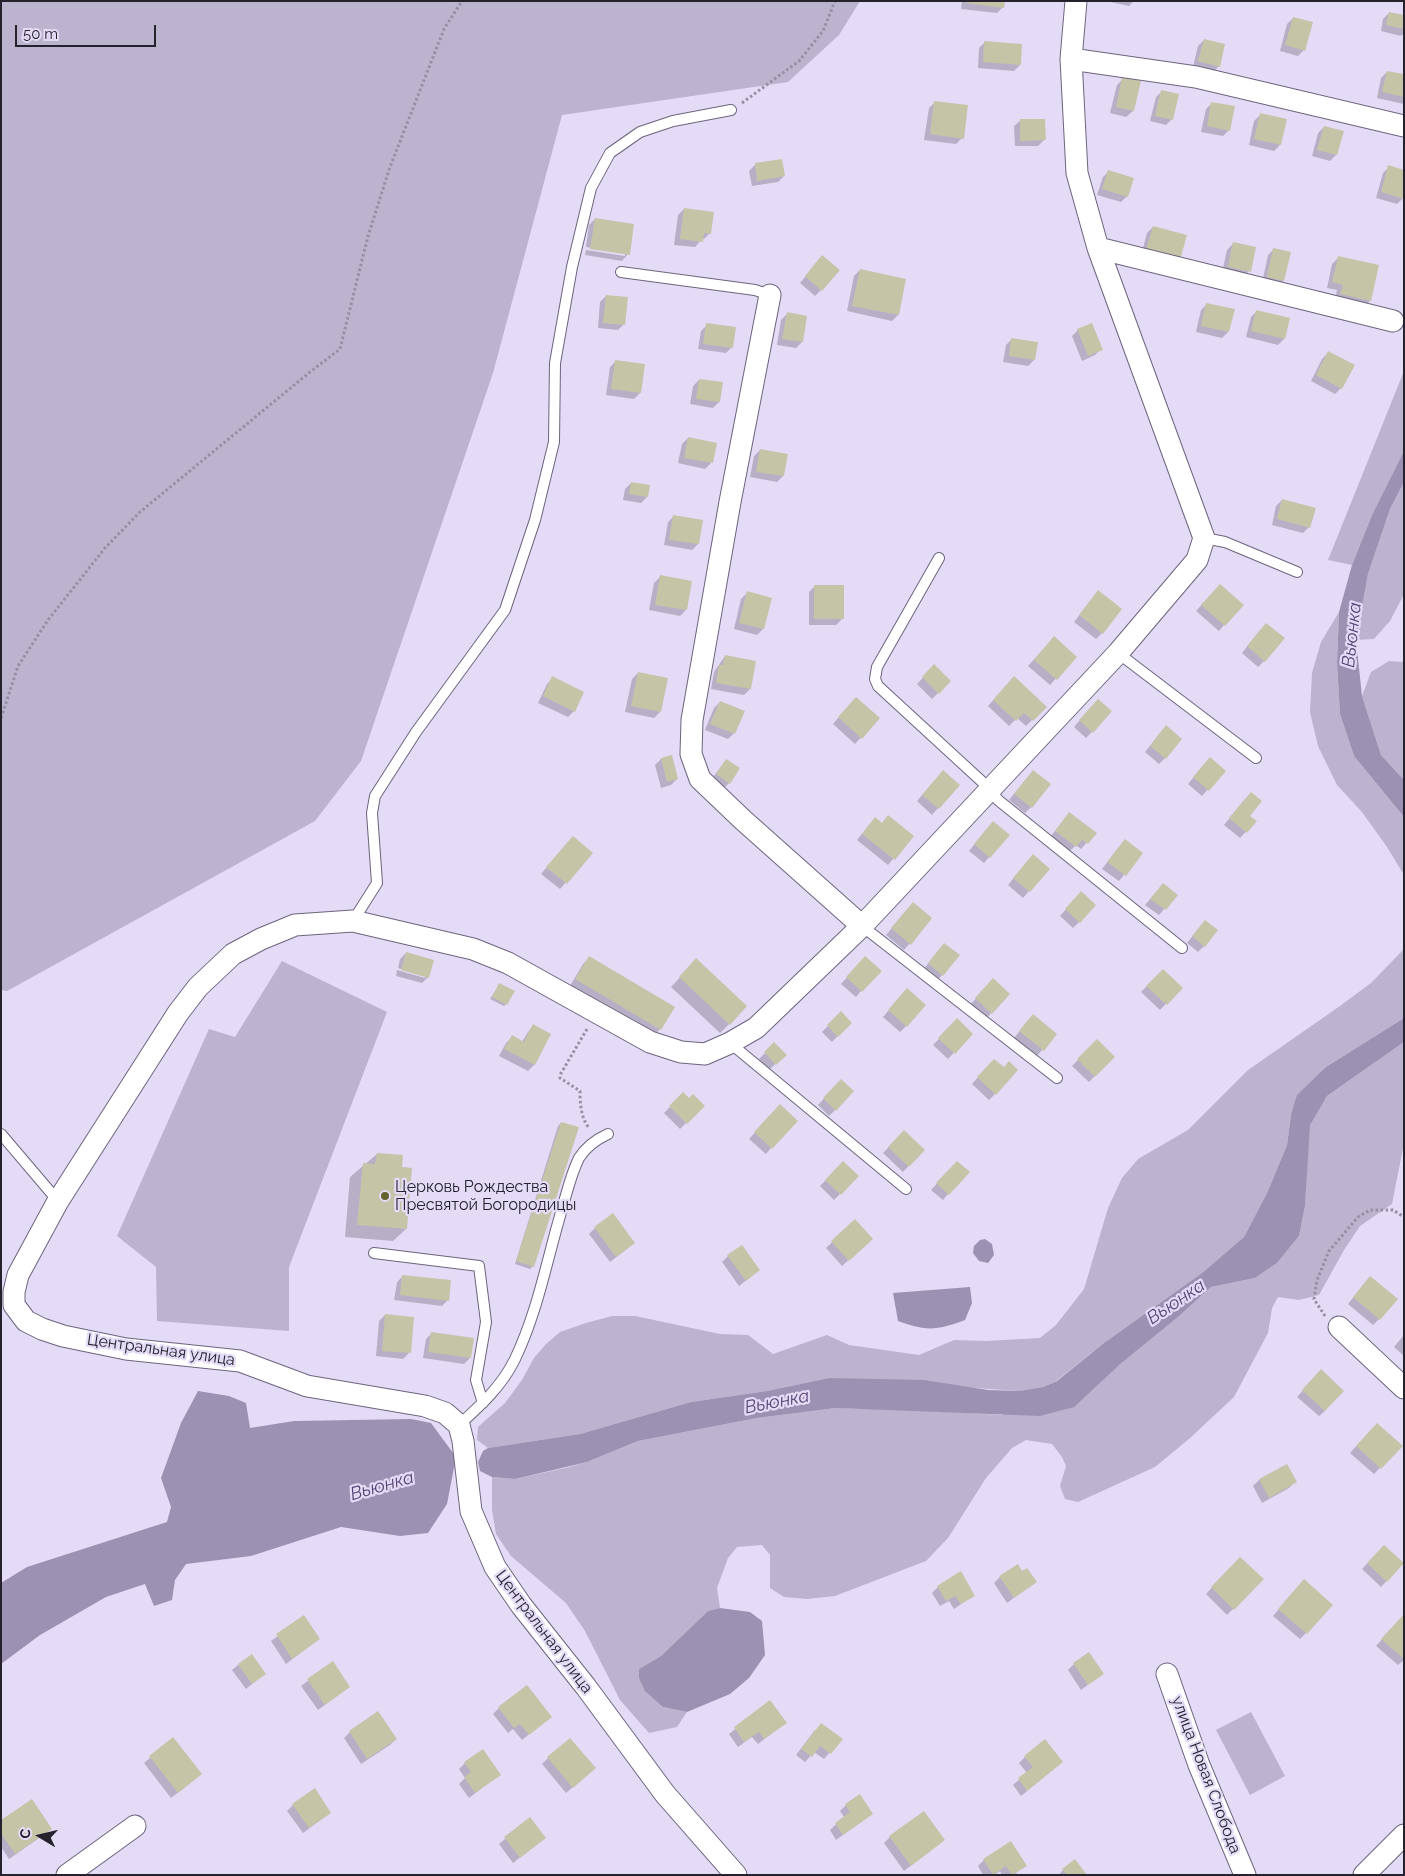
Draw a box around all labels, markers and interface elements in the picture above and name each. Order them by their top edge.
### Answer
scale bar [18,15,159,47]
text: 50 m [23,25,58,43]
water label: Вьюнка [1338,601,1366,669]
place label: Церковь Рождества Пресвятой Богородицы [395,1177,576,1215]
marker: Церковь Рождества Пресвятой Богородицы [379,1190,391,1202]
water label: Вьюнка [1143,1275,1209,1329]
street label: Центральная улица [86,1330,236,1370]
water label: Вьюнка [743,1385,811,1419]
water label: Вьюнка [348,1467,416,1505]
street label: Центральная улица [491,1567,597,1697]
street label: улица Новая Слобода [1167,1694,1245,1856]
north arrow [15,1811,65,1861]
text: С [17,1828,34,1840]

